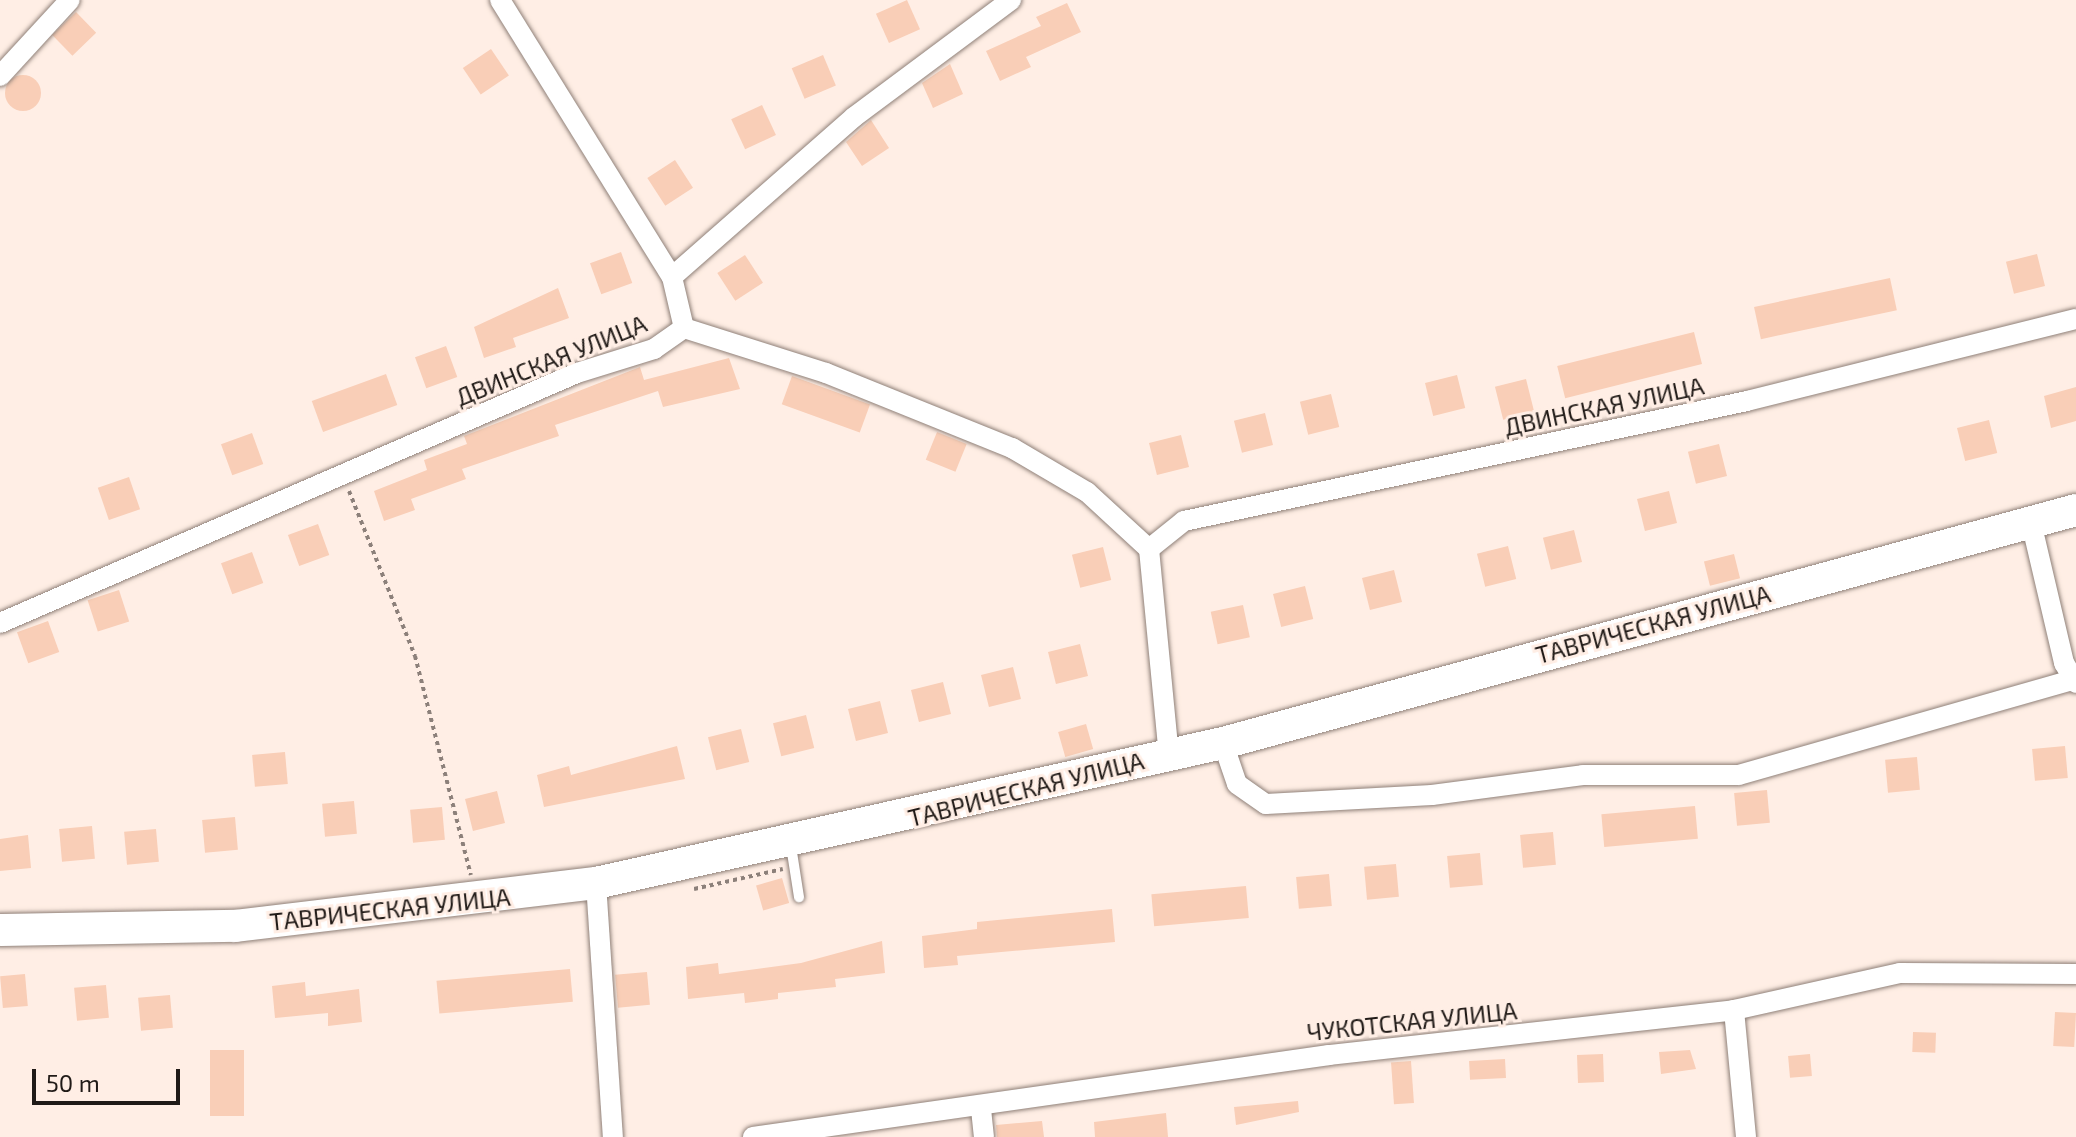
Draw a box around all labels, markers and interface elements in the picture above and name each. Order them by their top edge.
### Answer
street label: ДВИНСКАЯ УЛИЦА [451,309,651,411]
street label: ДВИНСКАЯ УЛИЦА [1502,371,1706,441]
street label: ТАВРИЧЕСКАЯ УЛИЦА [1532,579,1774,669]
street label: ТАВРИЧЕСКАЯ УЛИЦА [905,746,1147,832]
street label: ТАВРИЧЕСКАЯ УЛИЦА [268,882,512,936]
street label: ЧУКОТСКАЯ УЛИЦА [1305,996,1519,1046]
scale bar [36,1053,184,1103]
text: 50 m [46,1068,100,1097]

